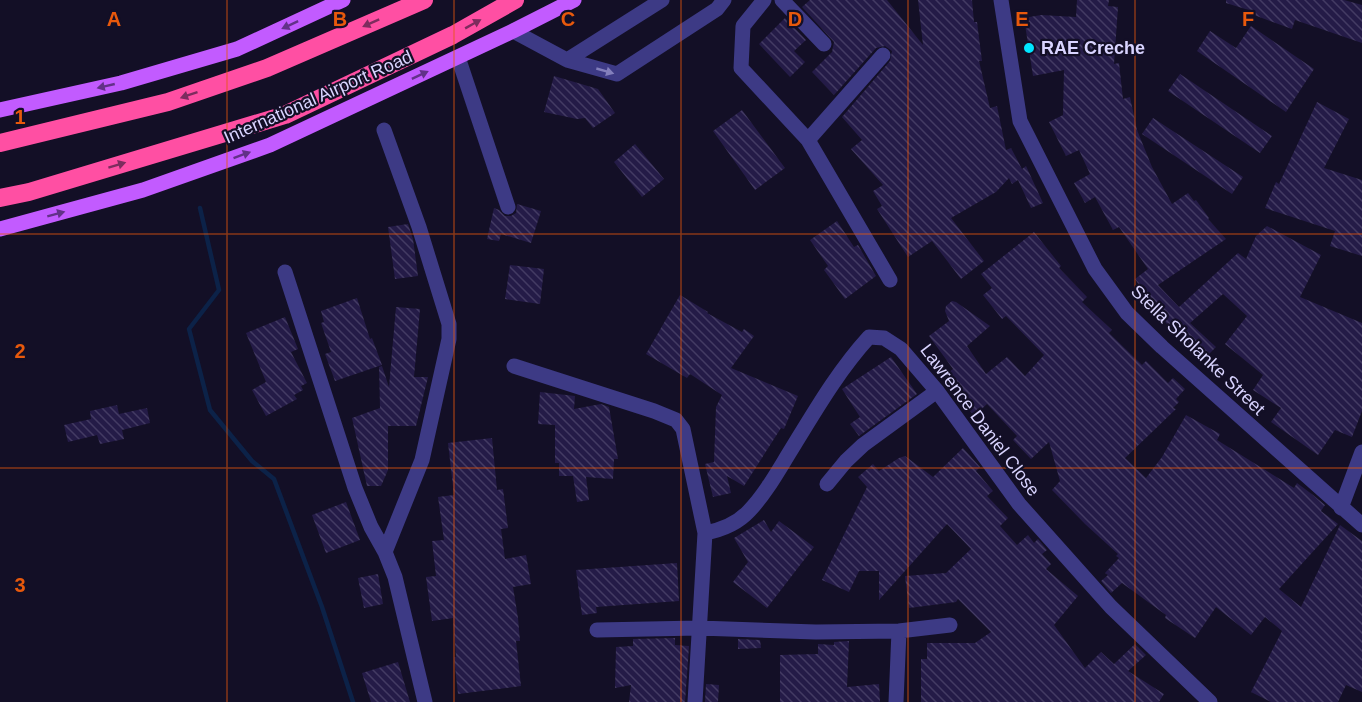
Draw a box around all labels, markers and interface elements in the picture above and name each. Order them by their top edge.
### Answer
text: A [107,8,121,30]
text: B [333,8,347,30]
text: C [561,8,575,30]
text: D [788,8,802,30]
text: E [1015,8,1029,30]
text: F [1242,8,1254,30]
one-way arrow [362,19,379,28]
one-way arrow [464,19,481,29]
one-way arrow [282,20,299,29]
place label: RAE Creche [1041,38,1145,58]
marker: RAE Creche [1022,41,1036,55]
street label: International Airport Road [221,46,415,148]
one-way arrow [596,67,614,76]
one-way arrow [411,70,429,79]
one-way arrow [96,82,115,92]
one-way arrow [180,90,198,100]
text: 1 [14,106,26,128]
one-way arrow [233,149,251,159]
one-way arrow [108,160,126,169]
one-way arrow [47,208,66,218]
street label: Stella Sholanke Street [1127,281,1269,419]
text: 2 [14,340,26,362]
street label: Lawrence Daniel Close [916,340,1044,500]
text: 3 [14,574,26,596]

